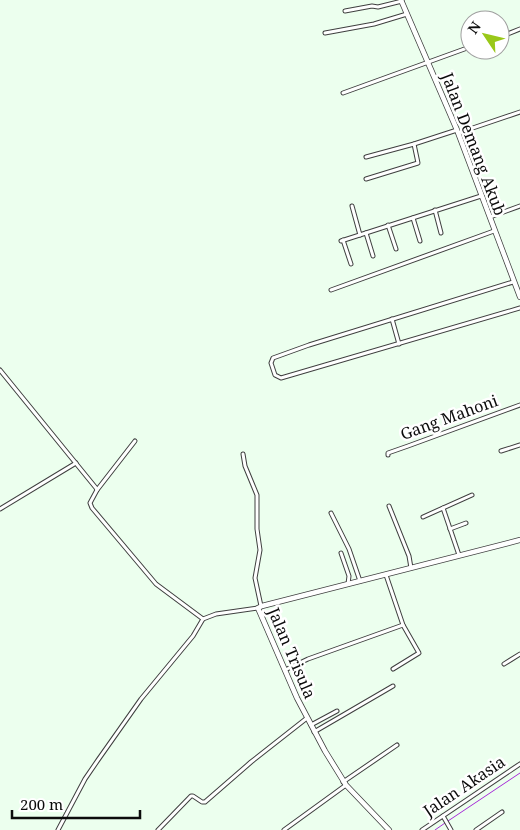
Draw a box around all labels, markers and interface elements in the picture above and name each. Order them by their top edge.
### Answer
north arrow [460,10,510,60]
text: N [463,17,485,37]
street label: Jalan Demang Akub [436,69,511,219]
street label: Gang Mahoni [397,389,501,445]
street label: Jalan Trisula [263,603,321,702]
street label: Jalan Akasia [418,751,509,822]
scale bar [12,788,140,820]
text: 200 m [20,794,63,814]

